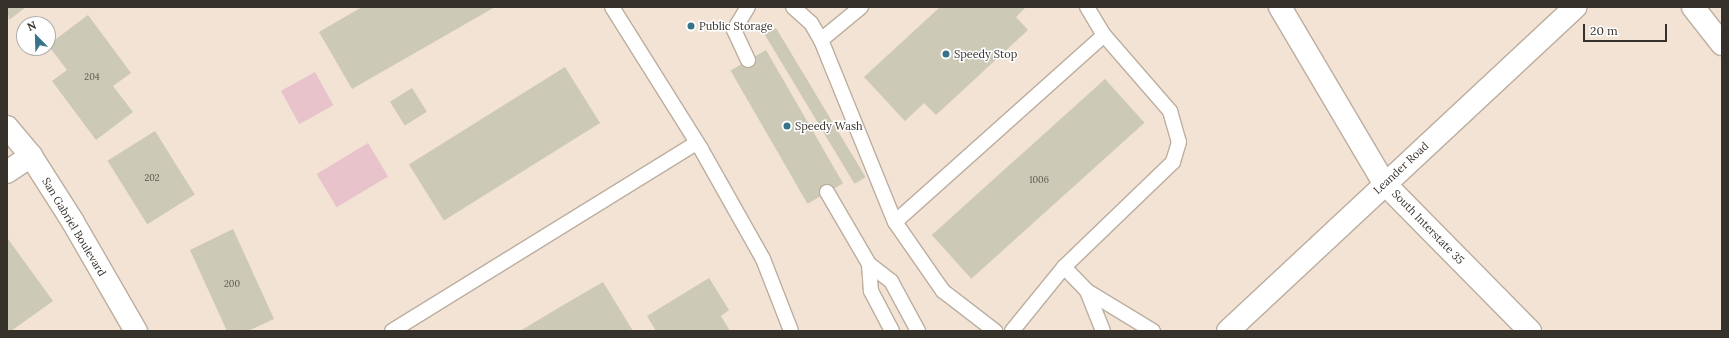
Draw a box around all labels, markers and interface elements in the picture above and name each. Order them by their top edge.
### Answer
north arrow [16,16,56,56]
scale bar [1585,16,1669,42]
text: N [25,18,38,34]
place label: Public Storage [699,19,773,33]
marker: Public Storage [686,21,696,31]
text: 20 m [1590,23,1618,38]
place label: Speedy Stop [954,47,1017,61]
marker: Speedy Stop [941,49,951,59]
house number: 204 [84,72,100,82]
place label: Speedy Wash [795,119,863,133]
marker: Speedy Wash [782,121,792,131]
street label: Leander Road [1371,139,1431,197]
house number: 202 [144,173,160,183]
street label: San Gabriel Boulevard [39,175,109,279]
house number: 1006 [1029,175,1049,185]
street label: South Interstate 35 [1389,187,1467,267]
house number: 200 [224,279,240,289]

